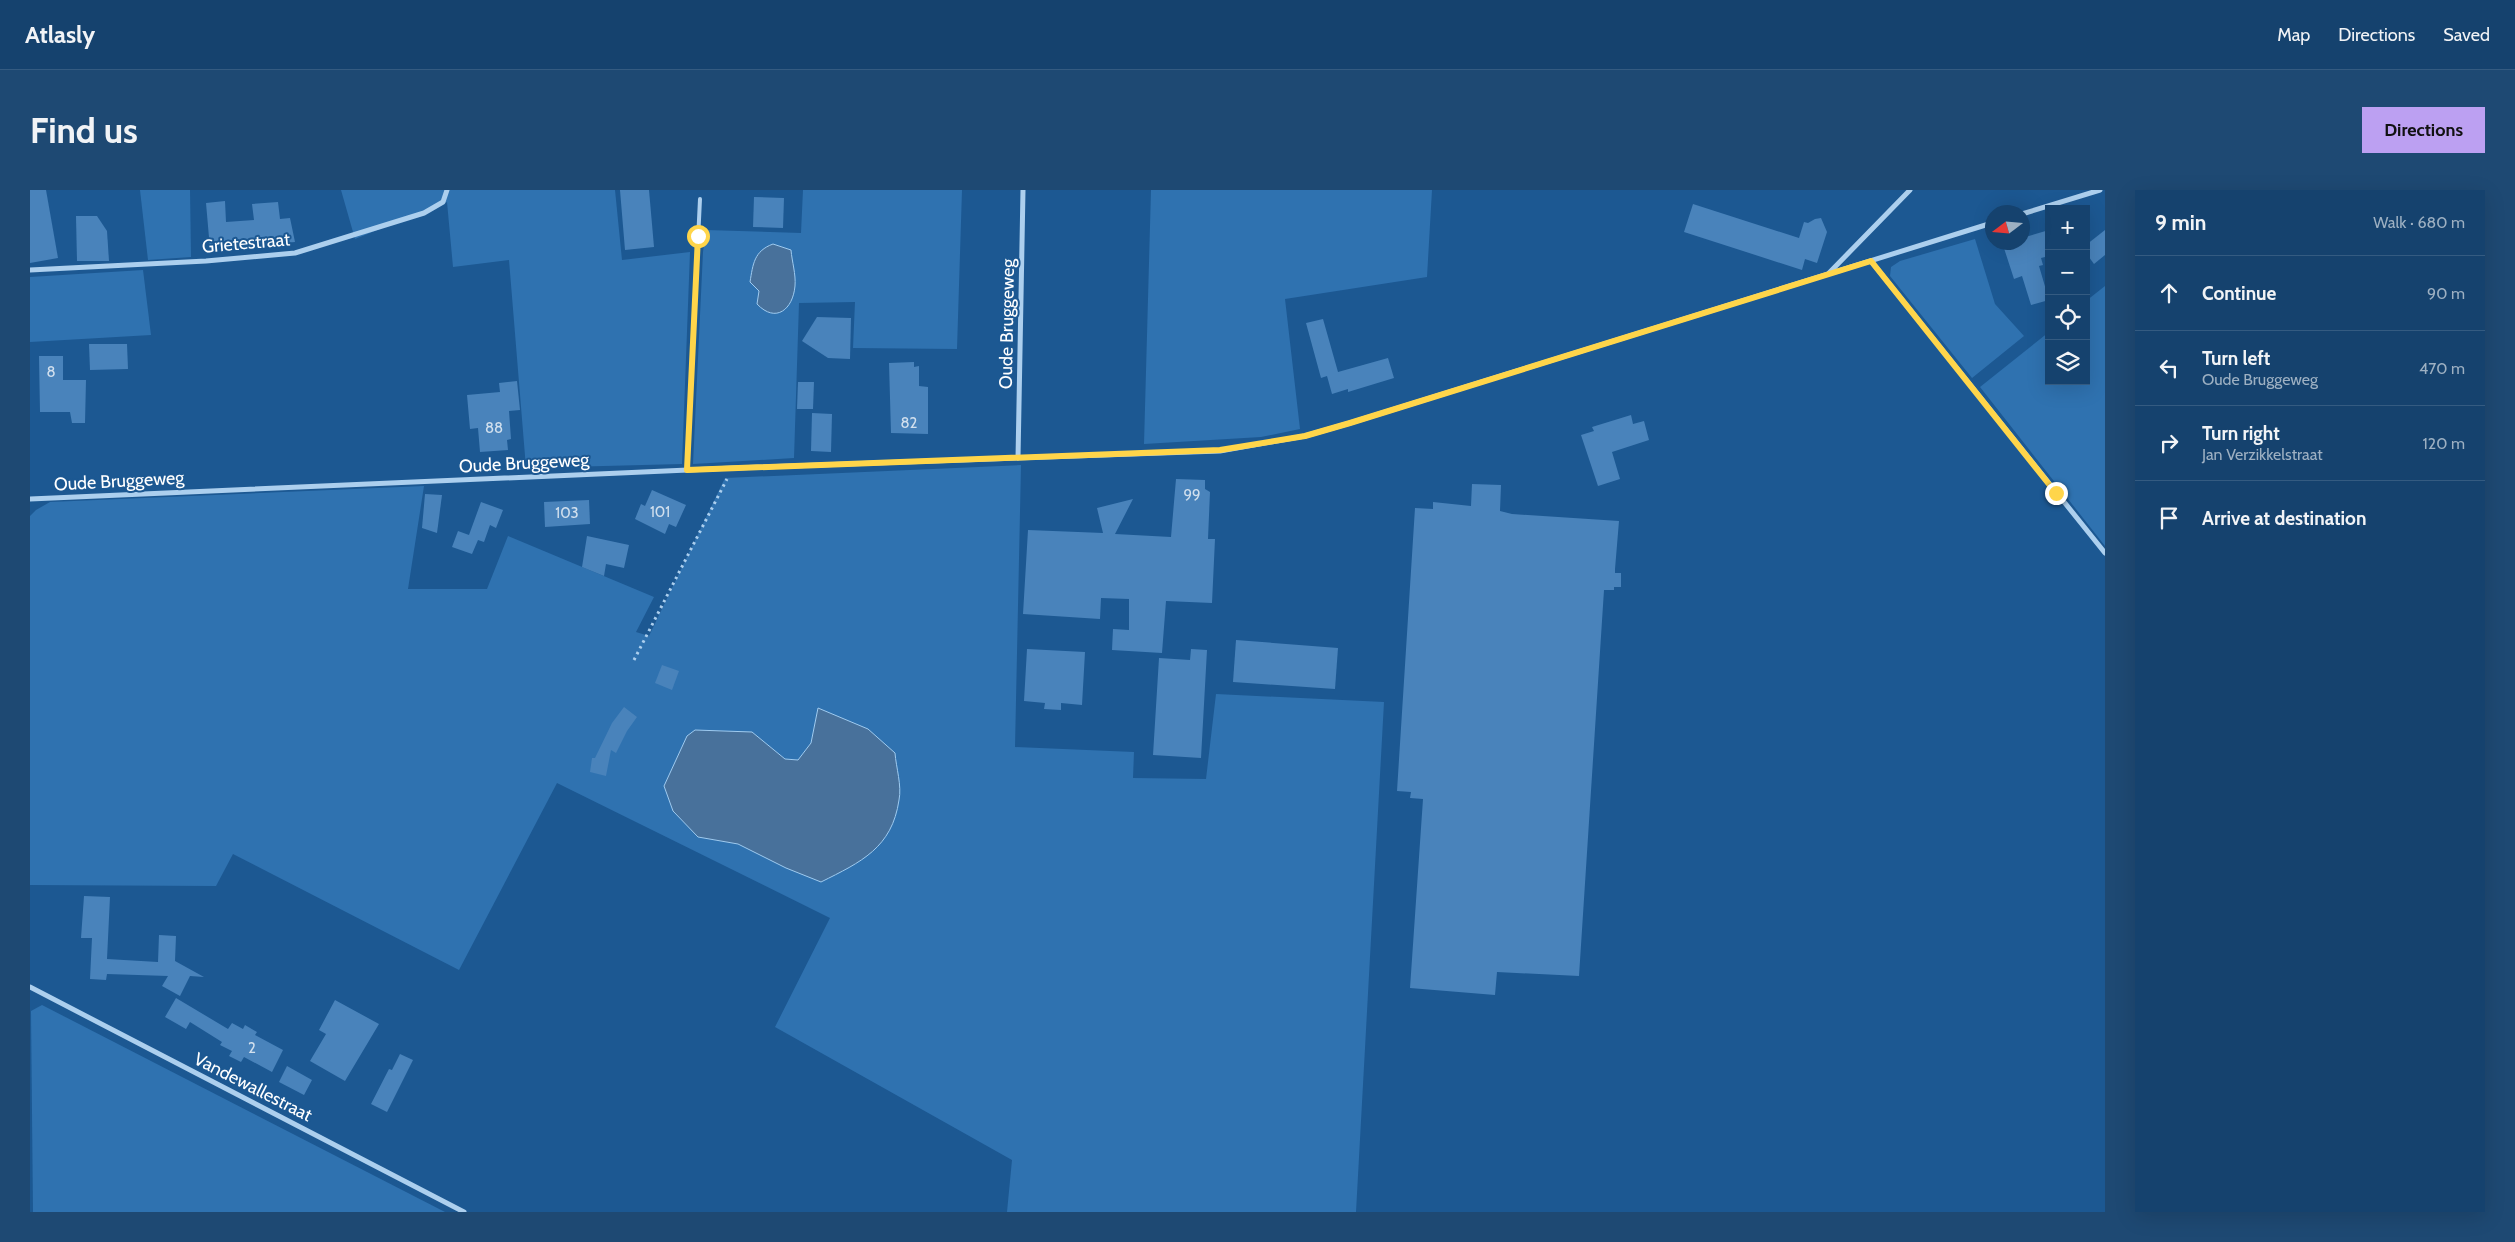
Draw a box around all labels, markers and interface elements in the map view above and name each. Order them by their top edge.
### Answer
text: Atlasly [25,20,95,49]
text: Map [2277,24,2310,46]
text: Directions [2338,24,2415,46]
text: Saved [2443,24,2490,46]
button: Directions [2362,107,2485,153]
text: Find us [30,109,138,152]
north arrow [1985,205,2030,250]
map controls [2045,205,2090,385]
button: + [2045,205,2090,250]
text: 9 min [2155,210,2206,235]
text: Walk · 680 m [2373,213,2465,232]
route start [687,225,710,248]
street label: Grietestraat [201,228,291,258]
button: − [2045,250,2090,295]
street label: Oude Bruggeweg [995,258,1019,389]
icon: ahead [2155,279,2183,307]
text: Continue [2202,282,2276,305]
text: 90 m [2427,284,2465,303]
button: locate [2045,295,2090,340]
button: layers [2045,340,2090,385]
text: Turn left [2202,347,2270,370]
icon: left [2155,354,2183,382]
text: 470 m [2419,359,2465,378]
house number: 8 [46,363,56,381]
text: Oude Bruggeweg [2202,370,2318,389]
house number: 82 [901,414,918,432]
house number: 88 [485,419,503,437]
text: Turn right [2202,422,2280,445]
icon: right [2155,429,2183,457]
text: 120 m [2423,434,2465,453]
text: Jan Verzikkelstraat [2202,445,2323,464]
street label: Oude Bruggeweg [458,449,591,477]
street label: Oude Bruggeweg [53,467,186,495]
route end [2045,482,2068,505]
house number: 99 [1183,486,1201,504]
house number: 101 [650,503,670,521]
house number: 103 [555,504,579,522]
icon: arrive [2155,504,2183,532]
text: Arrive at destination [2202,507,2366,530]
house number: 2 [248,1039,256,1057]
street label: Vandewallestraat [190,1048,316,1126]

